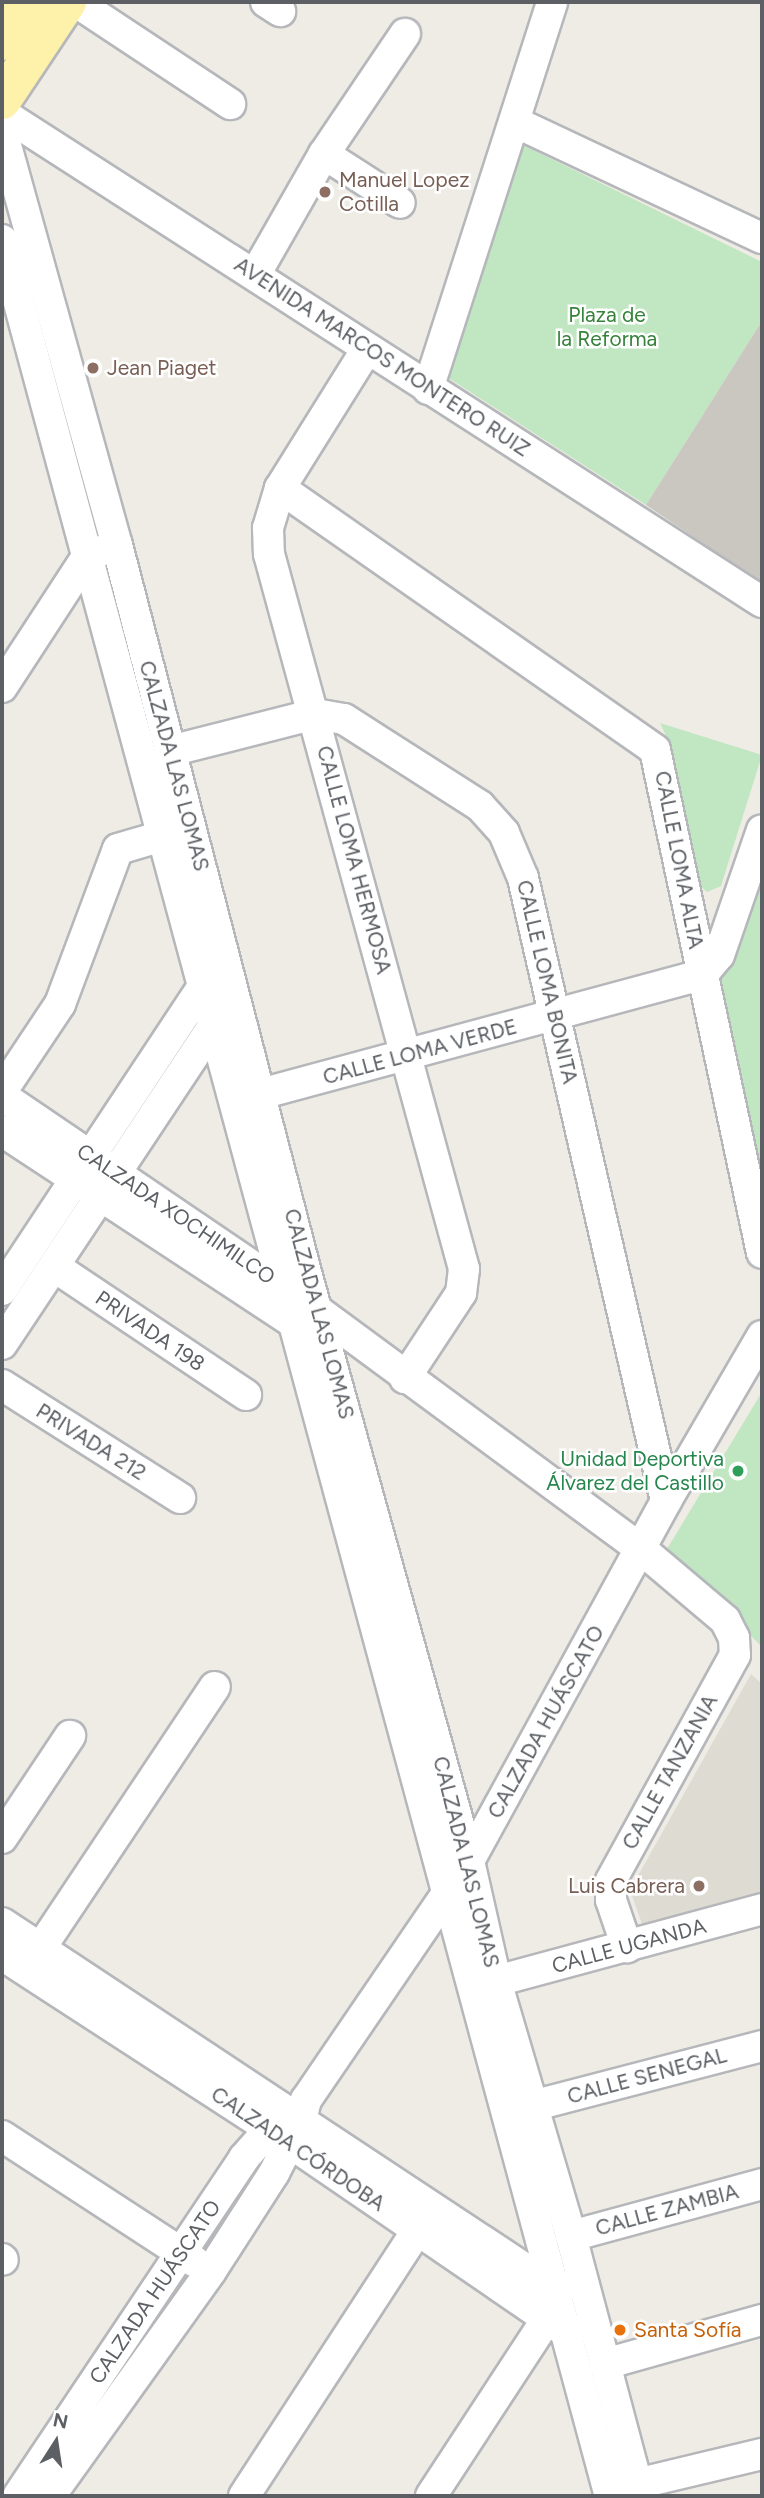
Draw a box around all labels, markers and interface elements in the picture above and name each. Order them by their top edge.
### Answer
place label: Manuel Lopez Cotilla [339,167,469,217]
marker: Manuel Lopez Cotilla [317,184,333,200]
street label: AVENIDA MARCOS MONTERO RUIZ [230,252,534,462]
park label: Plaza de la Reforma [557,302,657,352]
place label: Jean Piaget [107,355,216,381]
marker: Jean Piaget [85,360,101,376]
street label: CALZADA LAS LOMAS [134,658,214,874]
street label: CALLE LOMA HERMOSA [311,743,397,977]
street label: CALLE LOMA ALTA [649,769,709,951]
street label: CALLE LOMA BONITA [511,878,583,1086]
street label: CALLE LOMA VERDE [320,1014,520,1090]
street label: CALZADA XOCHIMILCO [72,1138,280,1290]
street label: CALZADA LAS LOMAS [279,1206,359,1422]
street label: PRIVADA 198 [91,1285,209,1377]
street label: PRIVADA 212 [31,1398,151,1486]
place label: Unidad Deportiva Álvarez del Castillo [546,1446,724,1496]
marker: Unidad Deportiva Álvarez del Castillo [730,1463,746,1479]
street label: CALZADA HUÁSCATO [482,1621,610,1823]
street label: CALLE TANZANIA [617,1690,723,1854]
street label: CALZADA LAS LOMAS [428,1754,504,1970]
place label: Luis Cabrera [568,1873,685,1899]
marker: Luis Cabrera [691,1878,707,1894]
street label: CALLE UGANDA [549,1913,709,1979]
street label: CALLE SENEGAL [565,2043,729,2109]
street label: CALZADA CÓRDOBA [206,2081,390,2217]
street label: CALLE ZAMBIA [593,2179,741,2241]
street label: CALZADA HUÁSCATO [84,2195,226,2389]
place label: Santa Sofía [634,2317,742,2343]
marker: Santa Sofía [612,2322,628,2338]
north arrow [21,2407,91,2477]
text: N [51,2408,70,2434]

